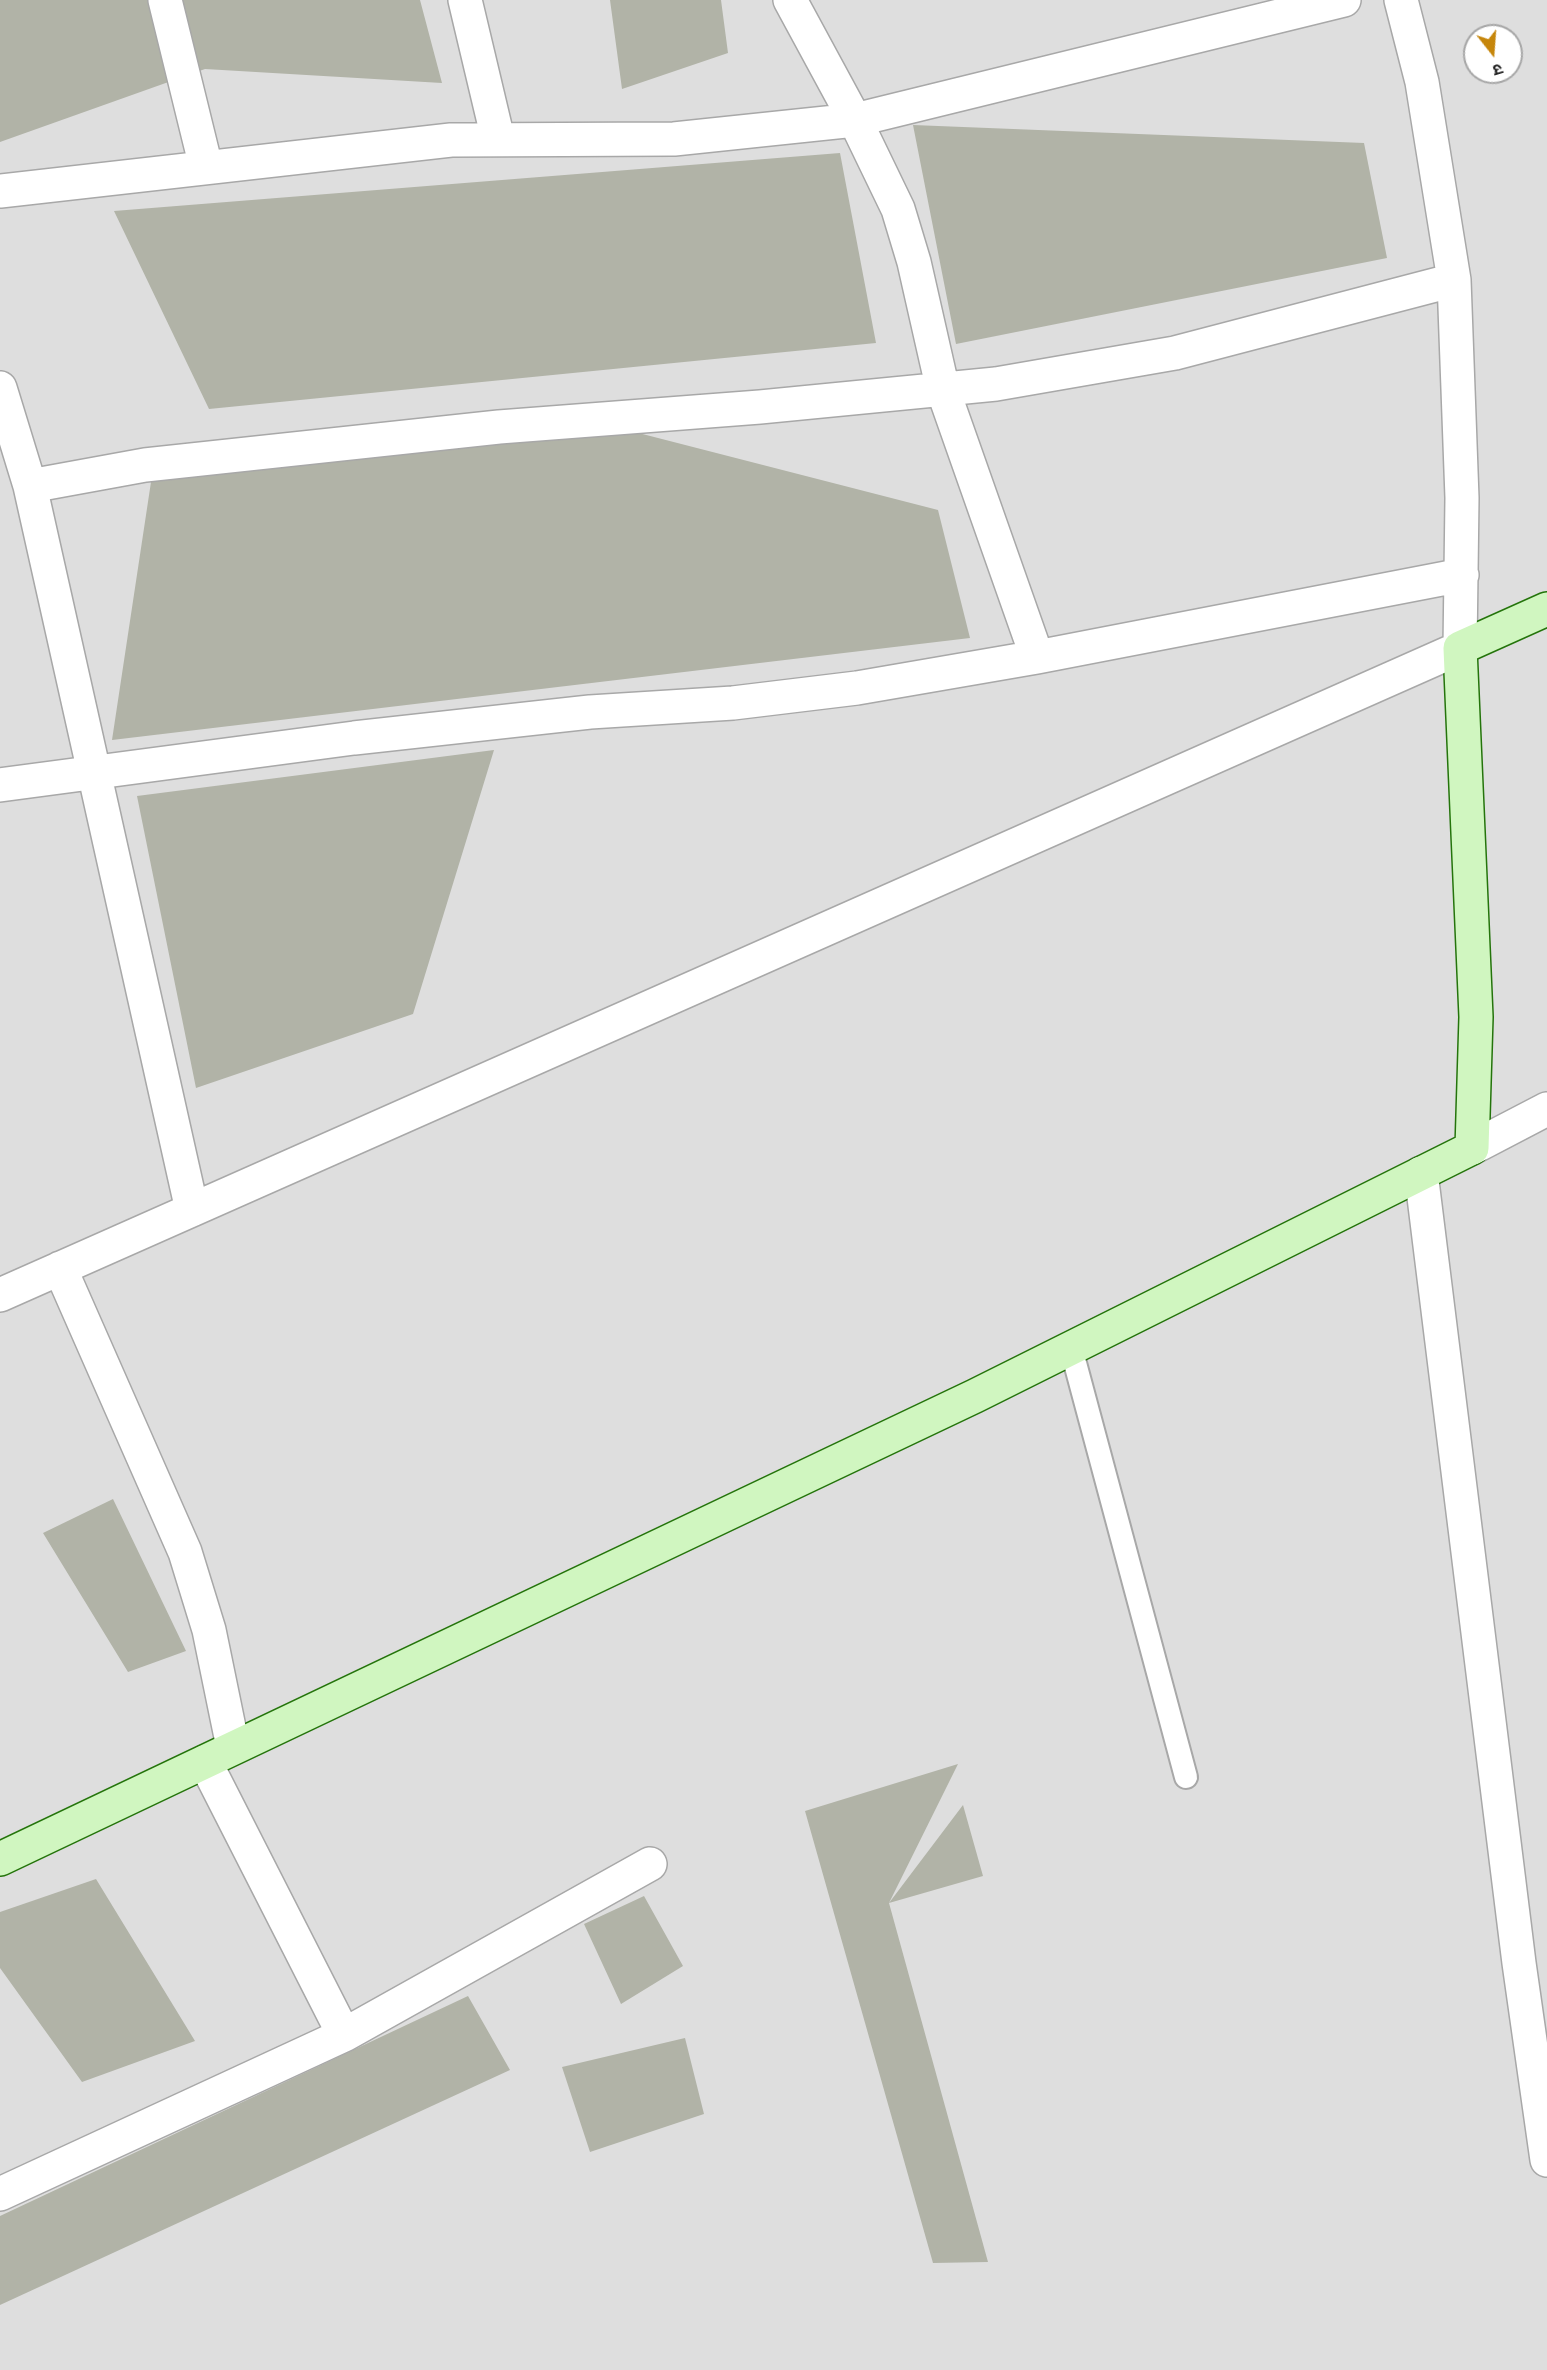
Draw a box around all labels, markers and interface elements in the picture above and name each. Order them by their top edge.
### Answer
north arrow [1463,24,1523,84]
text: उ [1490,58,1505,81]

